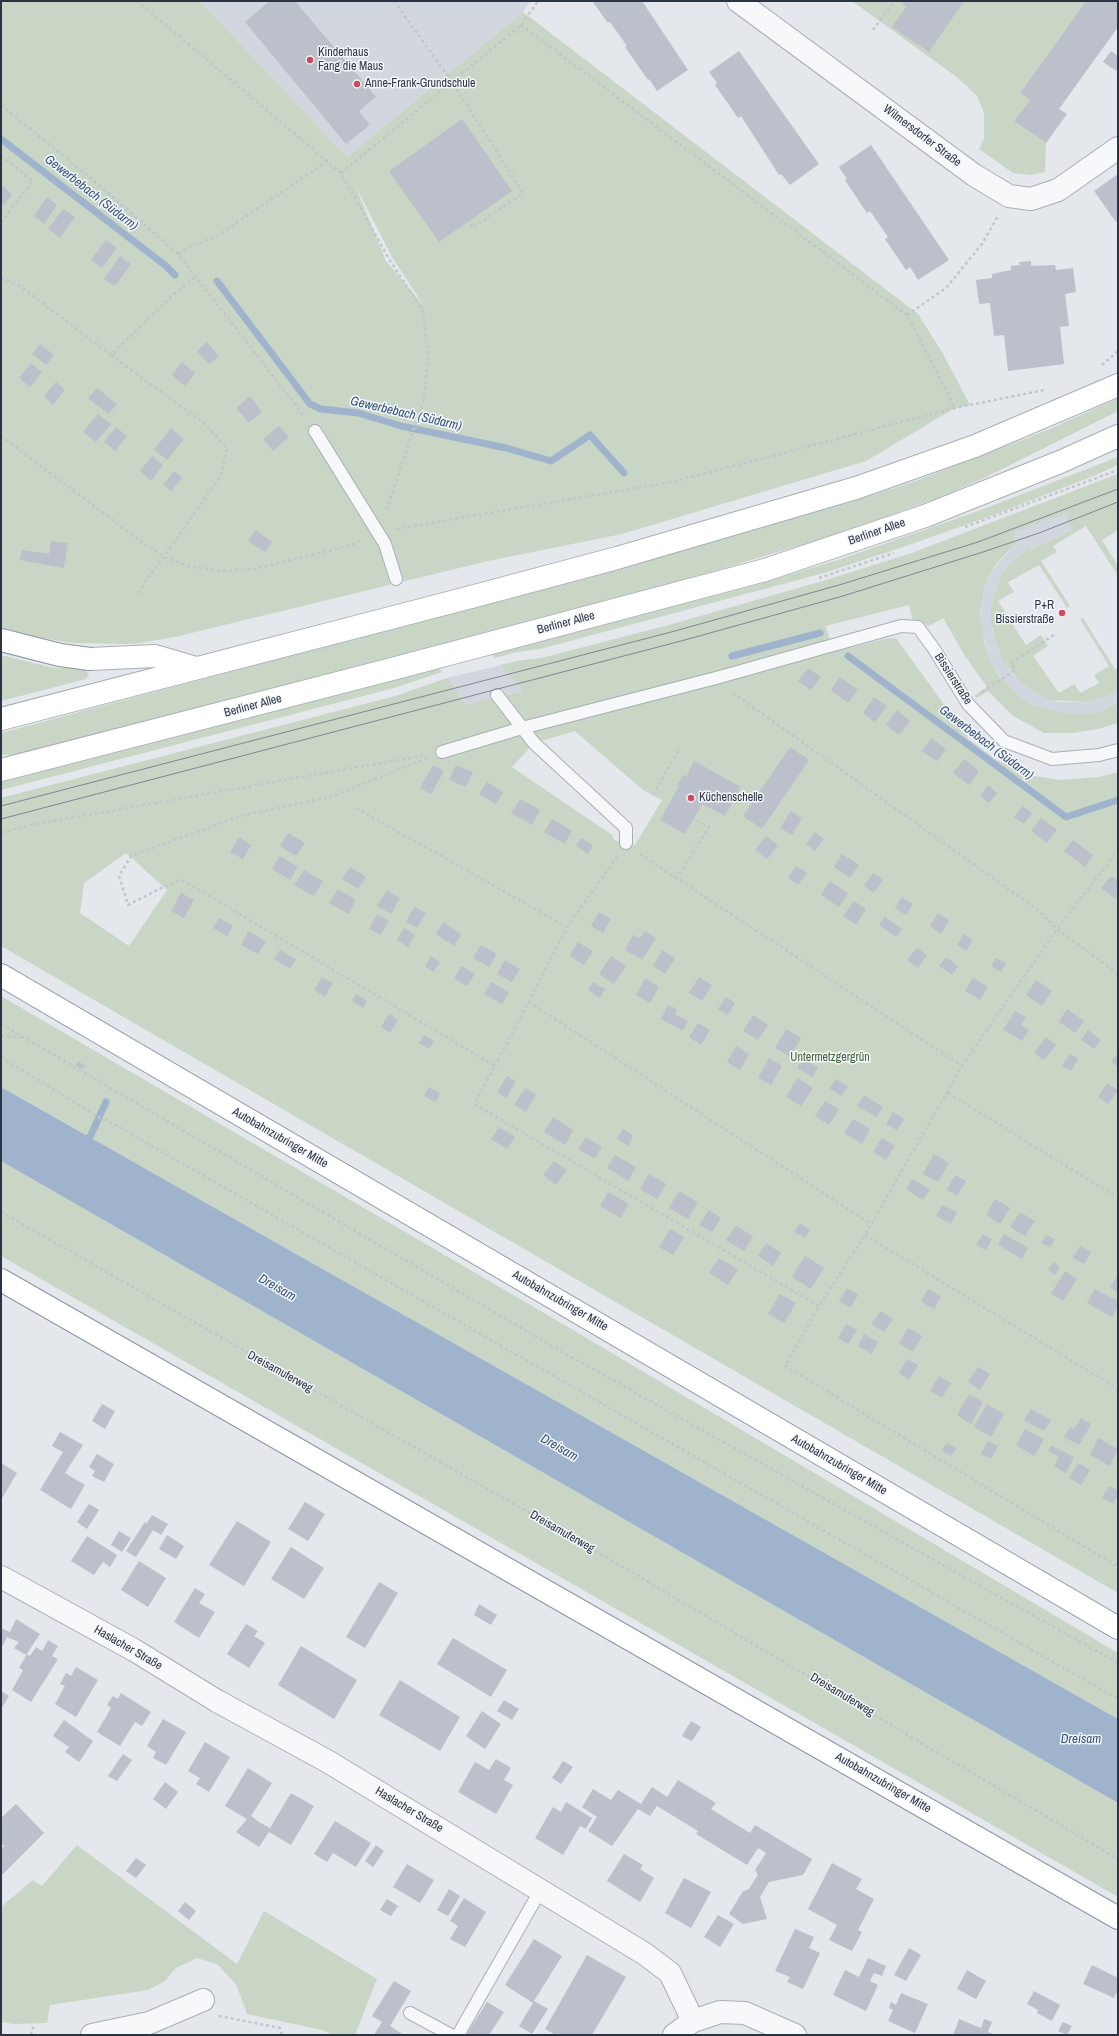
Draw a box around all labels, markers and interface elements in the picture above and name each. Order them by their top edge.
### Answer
place label: Kinderhaus Fang die Maus [318,46,383,74]
marker: Kinderhaus Fang die Maus [305,55,315,65]
place label: Anne-Frank-Grundschule [365,77,475,91]
marker: Anne-Frank-Grundschule [352,79,362,89]
street label: Wilmersdorfer Straße [880,102,964,170]
water label: Gewerbebach (Südarm) [41,152,141,234]
water label: Gewerbebach (Südarm) [349,394,463,434]
street label: Berliner Allee [847,516,907,548]
place label: P+R Bissierstraße [995,599,1054,627]
street label: Berliner Allee [536,608,596,638]
marker: P+R Bissierstraße [1057,608,1067,618]
street label: Bissierstraße [931,651,975,707]
street label: Berliner Allee [223,691,283,721]
water label: Gewerbebach (Südarm) [936,703,1036,783]
place label: Küchenschelle [699,791,763,805]
marker: Küchenschelle [686,793,696,803]
park label: Untermetzgergrün [790,1051,870,1065]
street label: Autobahnzubringer Mitte [229,1105,331,1171]
street label: Autobahnzubringer Mitte [509,1268,611,1334]
water label: Dreisam [256,1271,298,1305]
street label: Dreisamuferweg [245,1348,315,1396]
water label: Dreisam [538,1431,580,1465]
street label: Autobahnzubringer Mitte [788,1432,890,1498]
street label: Dreisamuferweg [527,1508,597,1556]
street label: Haslacher Straße [91,1623,165,1673]
street label: Dreisamuferweg [807,1670,877,1720]
water label: Dreisam [1061,1732,1101,1748]
street label: Autobahnzubringer Mitte [832,1750,934,1816]
street label: Haslacher Straße [372,1784,446,1836]

